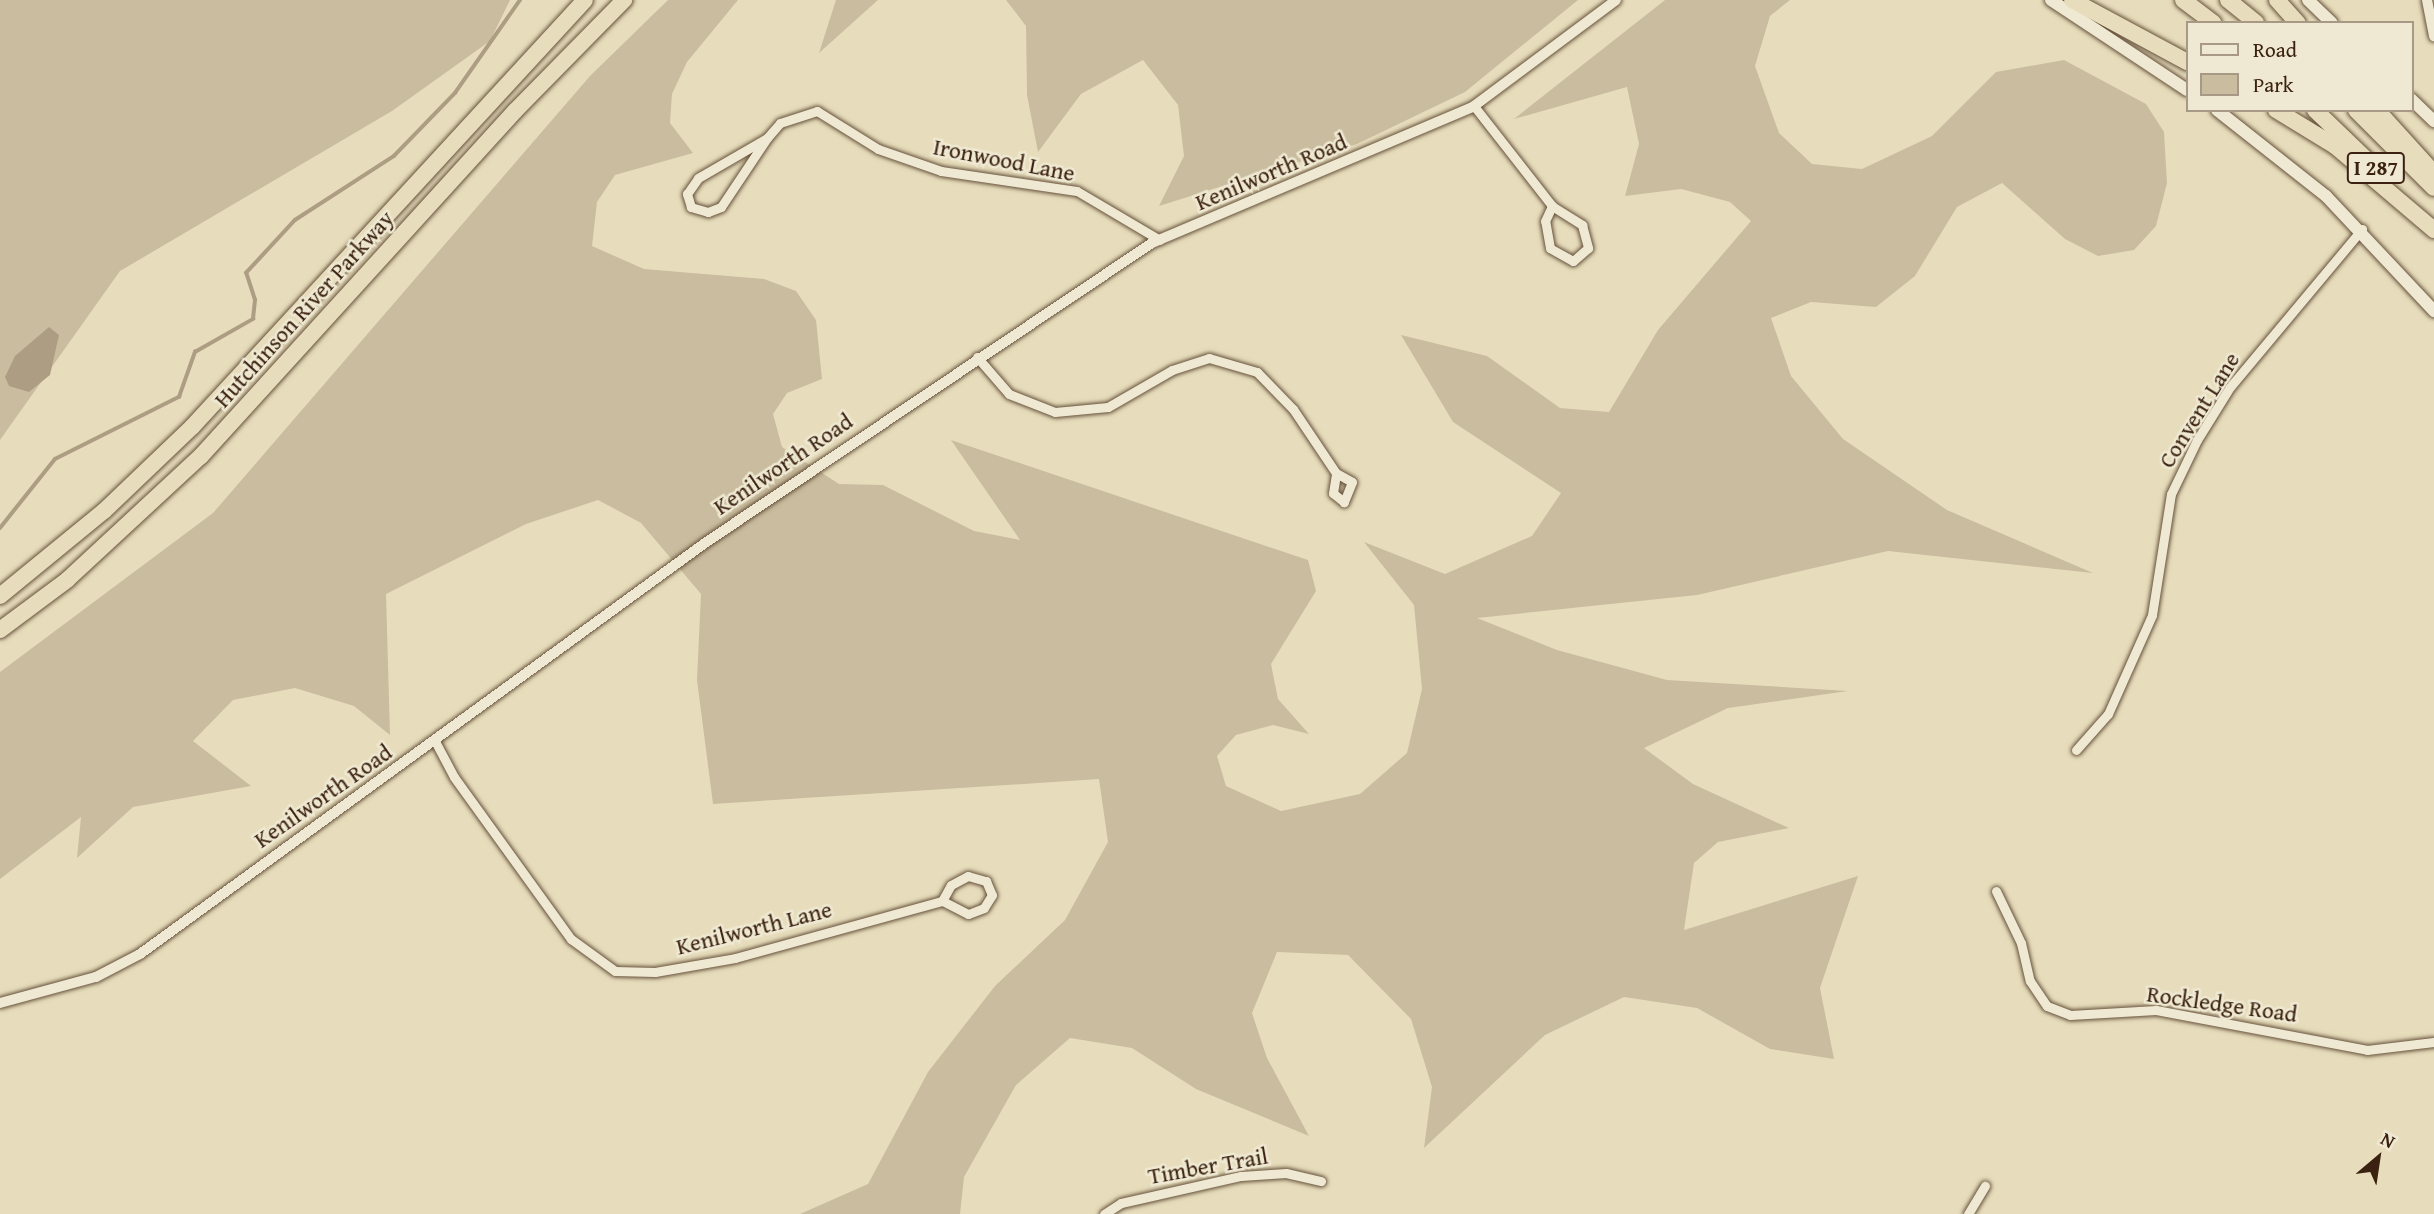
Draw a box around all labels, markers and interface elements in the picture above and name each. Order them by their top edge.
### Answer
legend [2186,21,2413,112]
text: Road [2253,34,2297,65]
text: Park [2253,69,2294,100]
street label: Kenilworth Road [1191,128,1351,216]
street label: Ironwood Lane [931,133,1077,187]
road number: I 287 [2346,150,2406,186]
street label: Hutchinson River Parkway [208,205,400,413]
street label: Convent Lane [2153,347,2245,473]
street label: Kenilworth Road [708,407,858,521]
street label: Kenilworth Road [249,738,397,854]
street label: Kenilworth Lane [673,895,835,961]
street label: Rockledge Road [2145,980,2299,1028]
north arrow [2343,1123,2413,1193]
text: N [2376,1124,2401,1155]
street label: Timber Trail [1146,1142,1270,1190]

